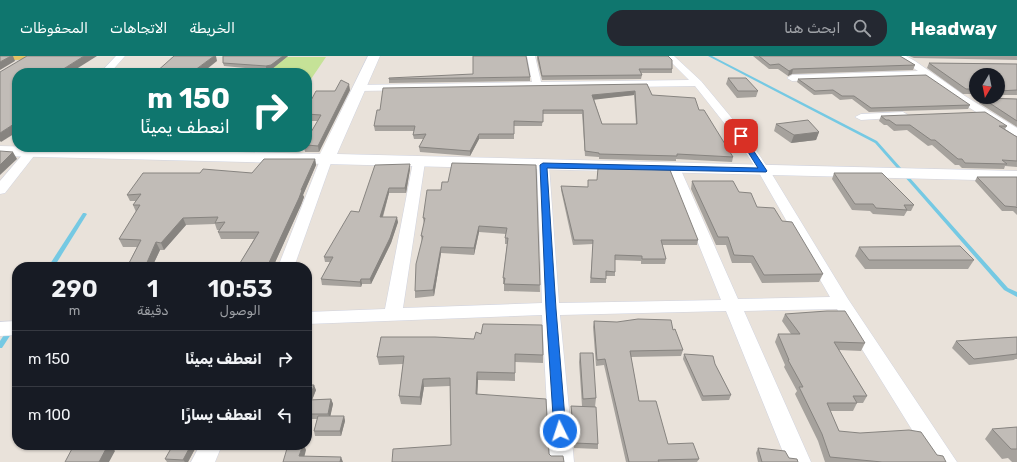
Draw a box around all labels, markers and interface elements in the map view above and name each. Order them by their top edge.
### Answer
search box [607,10,887,46]
icon: search [851,17,873,39]
text: Headway [911,17,997,40]
text: ابحث هنا [784,19,841,37]
text: المحفوظات [20,20,88,37]
text: الاتجاهات [110,20,167,37]
text: الخريطة [189,20,235,37]
north arrow [969,68,1005,104]
map controls [969,68,1005,104]
text: 150 m [147,82,230,115]
icon: right [244,84,296,136]
text: انعطف يمينًا [140,116,230,138]
pin [724,119,758,153]
icon: arrive [730,125,752,147]
text: 290 [51,275,98,303]
text: 1 [147,275,158,303]
text: 10:53 [208,275,273,303]
text: m [69,303,80,318]
text: دقيقة [137,303,168,318]
text: الوصول [220,303,261,318]
icon: right [274,348,296,370]
text: 150 m [28,350,70,368]
text: انعطف يمينًا [185,350,262,368]
icon: left [274,404,296,426]
text: 100 m [28,406,71,424]
text: انعطف يسارًا [181,406,262,424]
position arrow [539,410,581,452]

